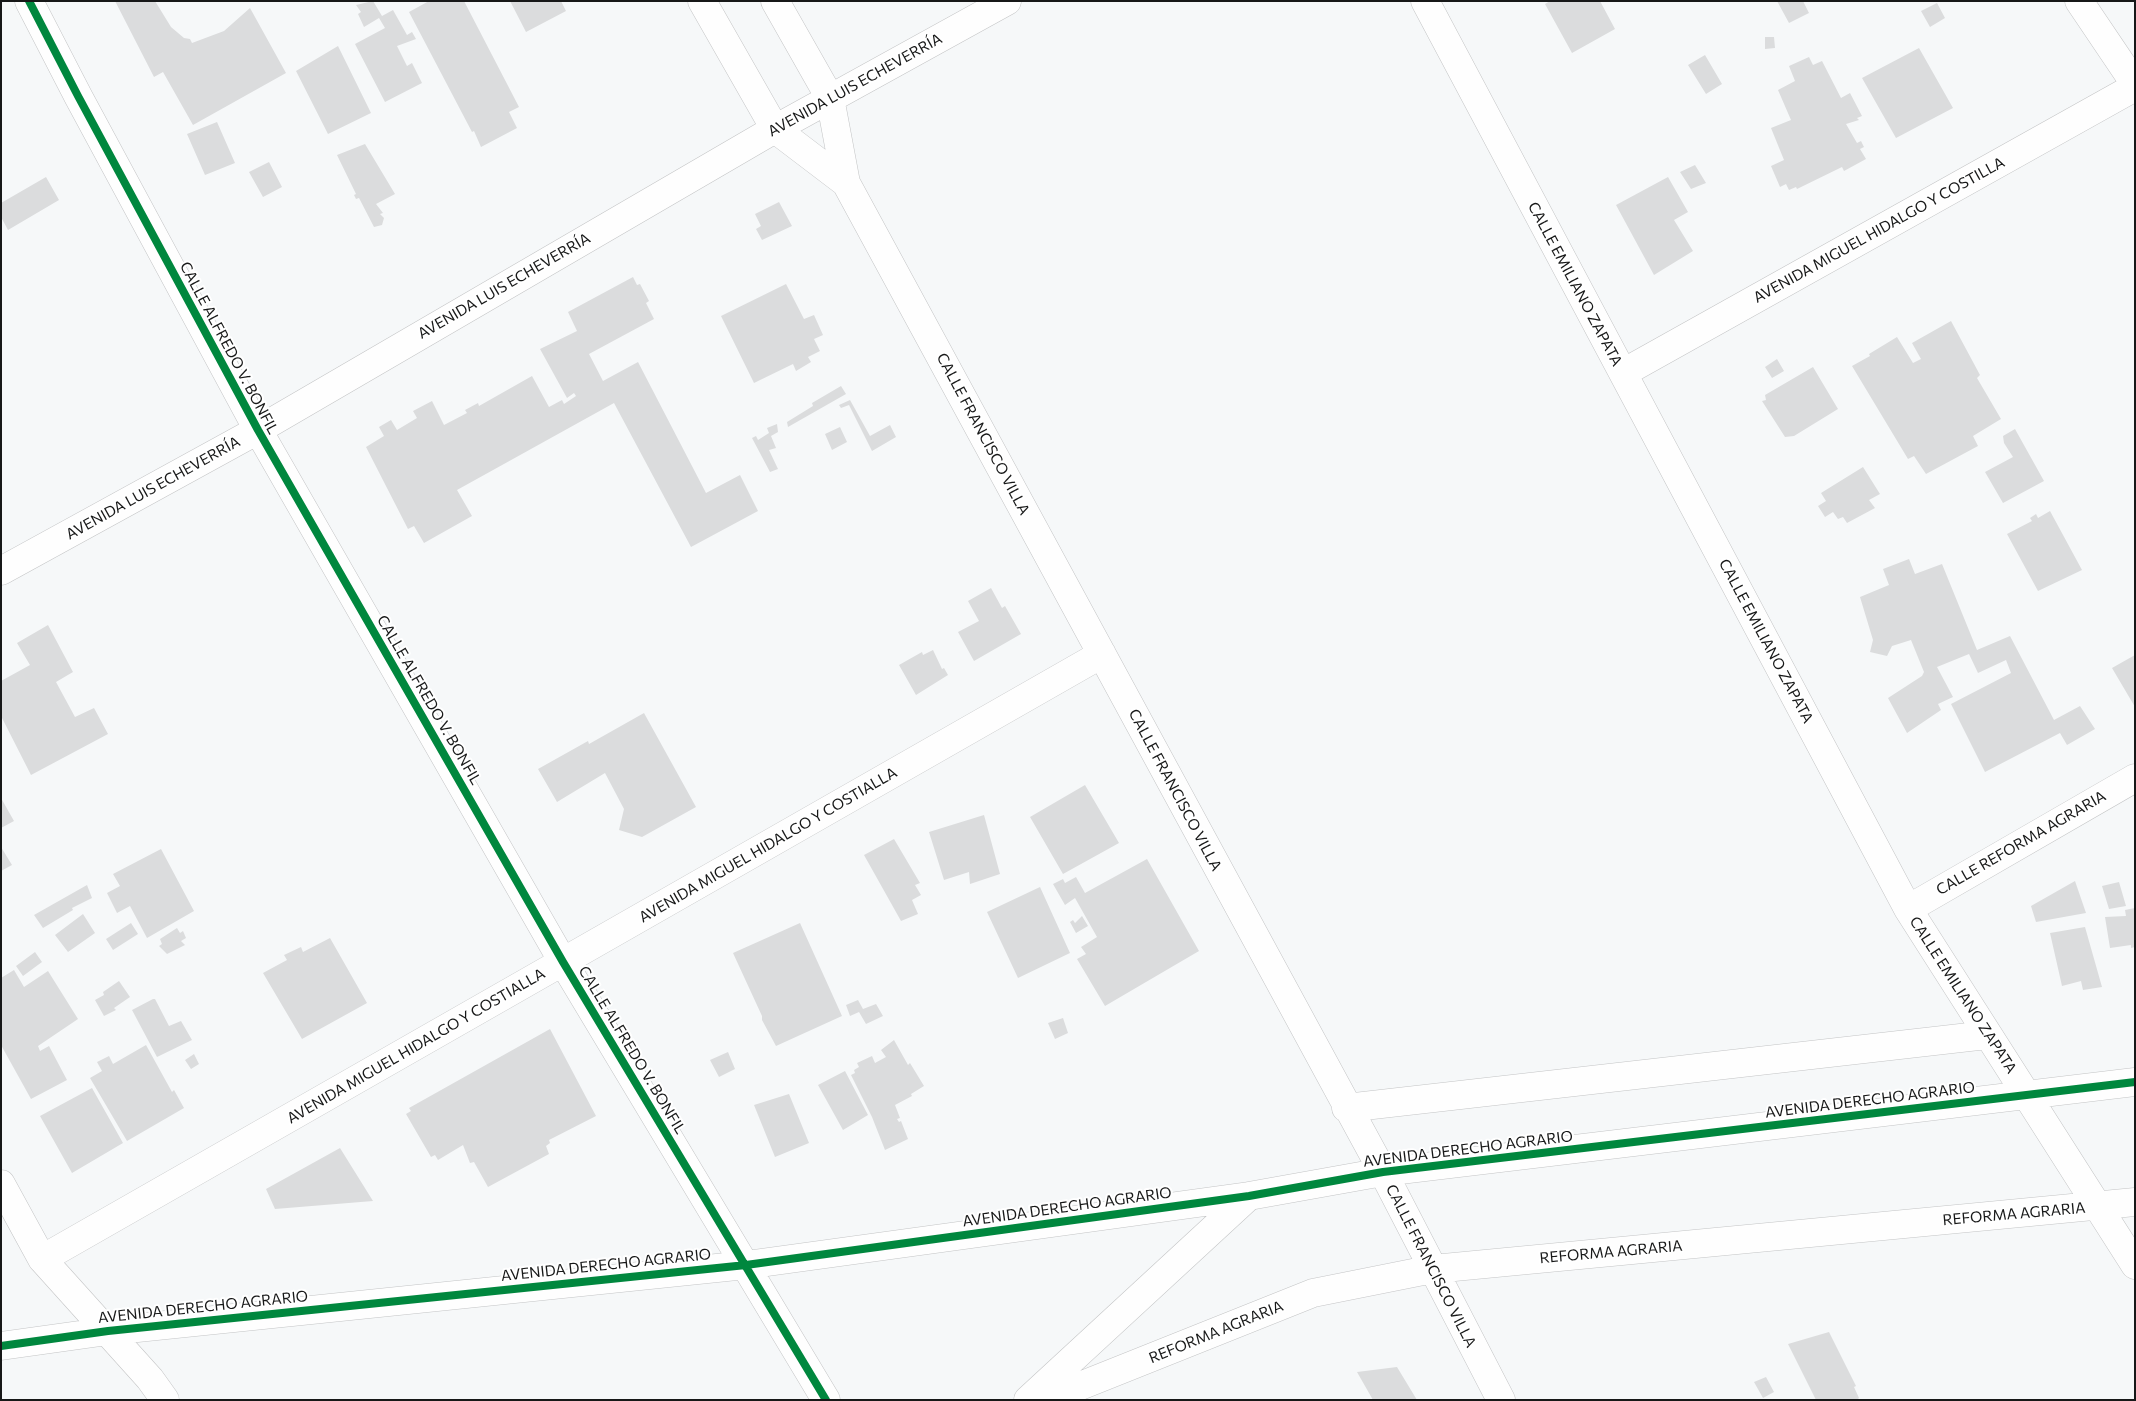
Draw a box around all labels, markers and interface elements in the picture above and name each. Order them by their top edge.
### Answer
street label: AVENIDA LUIS ECHEVERRÍA [765,30,945,140]
street label: AVENIDA MIGUEL HIDALGO Y COSTILLA [1750,153,2008,307]
street label: CALLE EMILIANO ZAPATA [1524,199,1626,369]
street label: AVENIDA LUIS ECHEVERRÍA [415,229,593,343]
street label: CALLE ALFREDO V. BONFIL [176,259,282,437]
street label: CALLE FRANCISCO VILLA [933,350,1033,518]
street label: AVENIDA LUIS ECHEVERRÍA [63,433,243,543]
street label: CALLE EMILIANO ZAPATA [1715,556,1817,726]
street label: CALLE ALFREDO V. BONFIL [373,612,485,788]
street label: CALLE FRANCISCO VILLA [1125,706,1225,874]
street label: AVENIDA MIGUEL HIDALGO Y COSTIALLA [636,763,900,927]
street label: CALLE REFORMA AGRARIA [1933,787,2109,899]
street label: CALLE EMILIANO ZAPATA [1906,913,2020,1077]
street label: CALLE ALFREDO V. BONFIL [575,963,689,1137]
street label: AVENIDA MIGUEL HIDALGO Y COSTIALLA [284,964,548,1128]
street label: AVENIDA DERECHO AGRARIO [1764,1078,1976,1122]
street label: AVENIDA DERECHO AGRARIO [1362,1127,1574,1171]
street label: CALLE FRANCISCO VILLA [1382,1181,1480,1351]
street label: AVENIDA DERECHO AGRARIO [961,1183,1173,1231]
street label: REFORMA AGRARIA [1942,1199,2086,1229]
street label: REFORMA AGRARIA [1539,1237,1683,1267]
street label: AVENIDA DERECHO AGRARIO [500,1245,712,1285]
street label: AVENIDA DERECHO AGRARIO [97,1287,309,1327]
street label: REFORMA AGRARIA [1146,1297,1286,1367]

